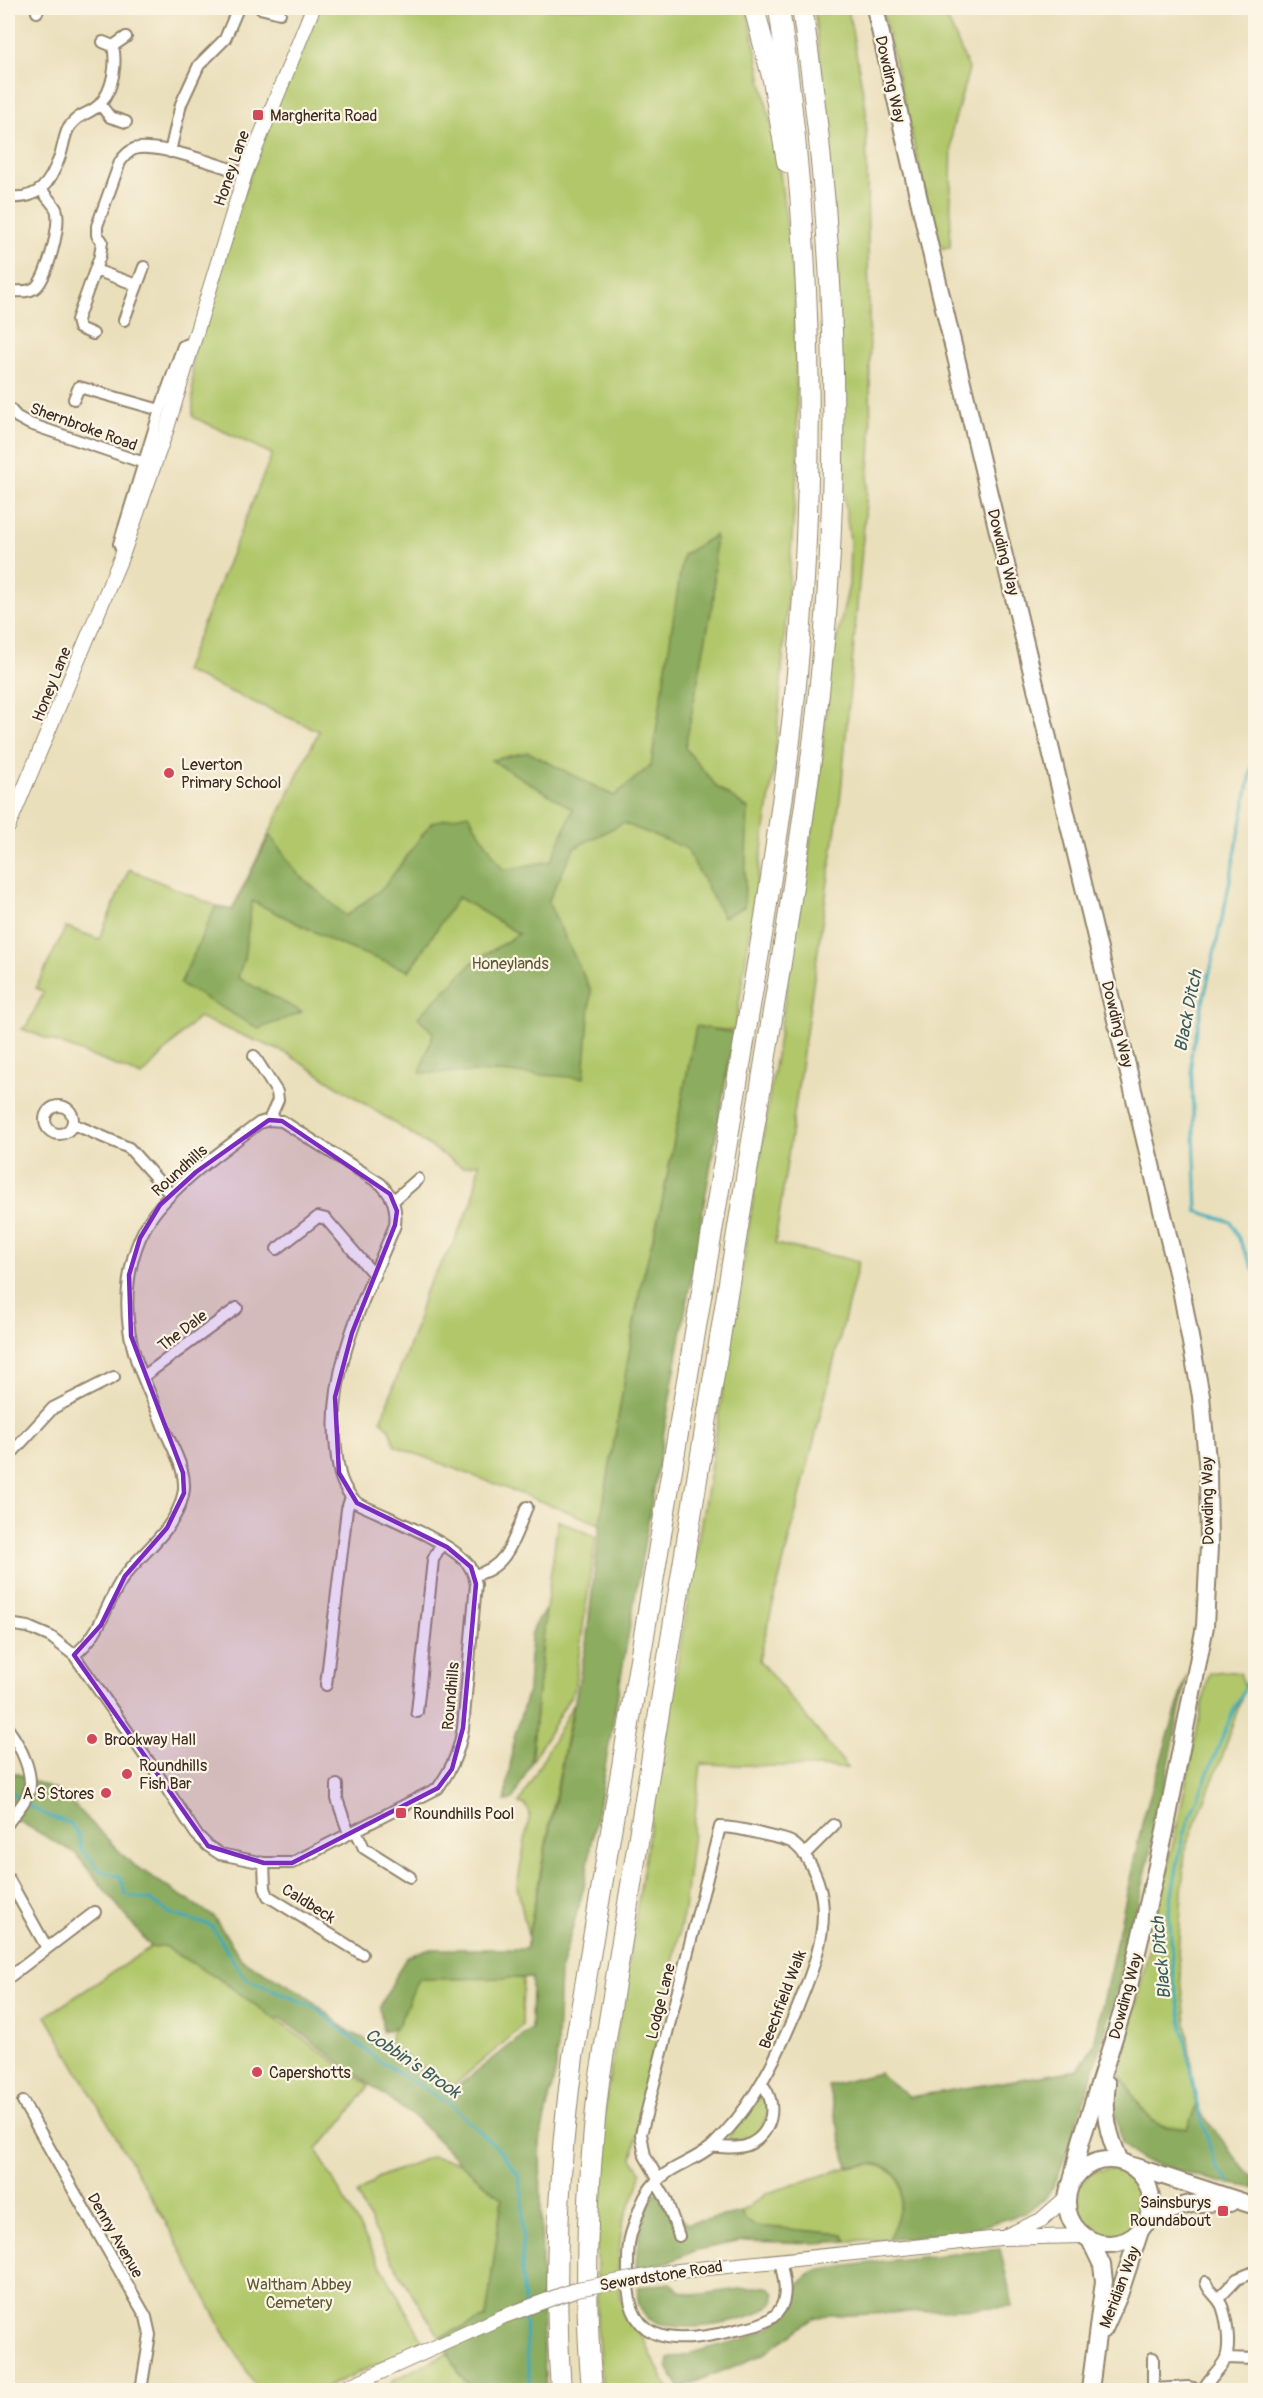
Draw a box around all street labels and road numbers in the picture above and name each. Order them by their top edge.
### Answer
street label: Dowding Way [870,34,910,125]
street label: Honey Lane [210,128,254,209]
street label: Shernbroke Road [27,398,140,456]
street label: Dowding Way [983,507,1023,598]
street label: Honey Lane [28,644,76,725]
street label: Dowding Way [1097,979,1137,1070]
street label: Roundhills [148,1141,212,1201]
street label: The Dale [154,1306,211,1356]
street label: Dowding Way [1197,1456,1219,1545]
street label: Roundhills [438,1661,464,1731]
street label: Caldbeck [278,1880,339,1928]
street label: Beechfield Walk [755,1947,811,2052]
street label: Dowding Way [1105,1951,1147,2041]
street label: Lodge Lane [642,1961,680,2041]
street label: Denny Avenue [83,2189,148,2282]
street label: Meridian Way [1095,2243,1145,2331]
street label: Sewardstone Road [598,2256,724,2296]

